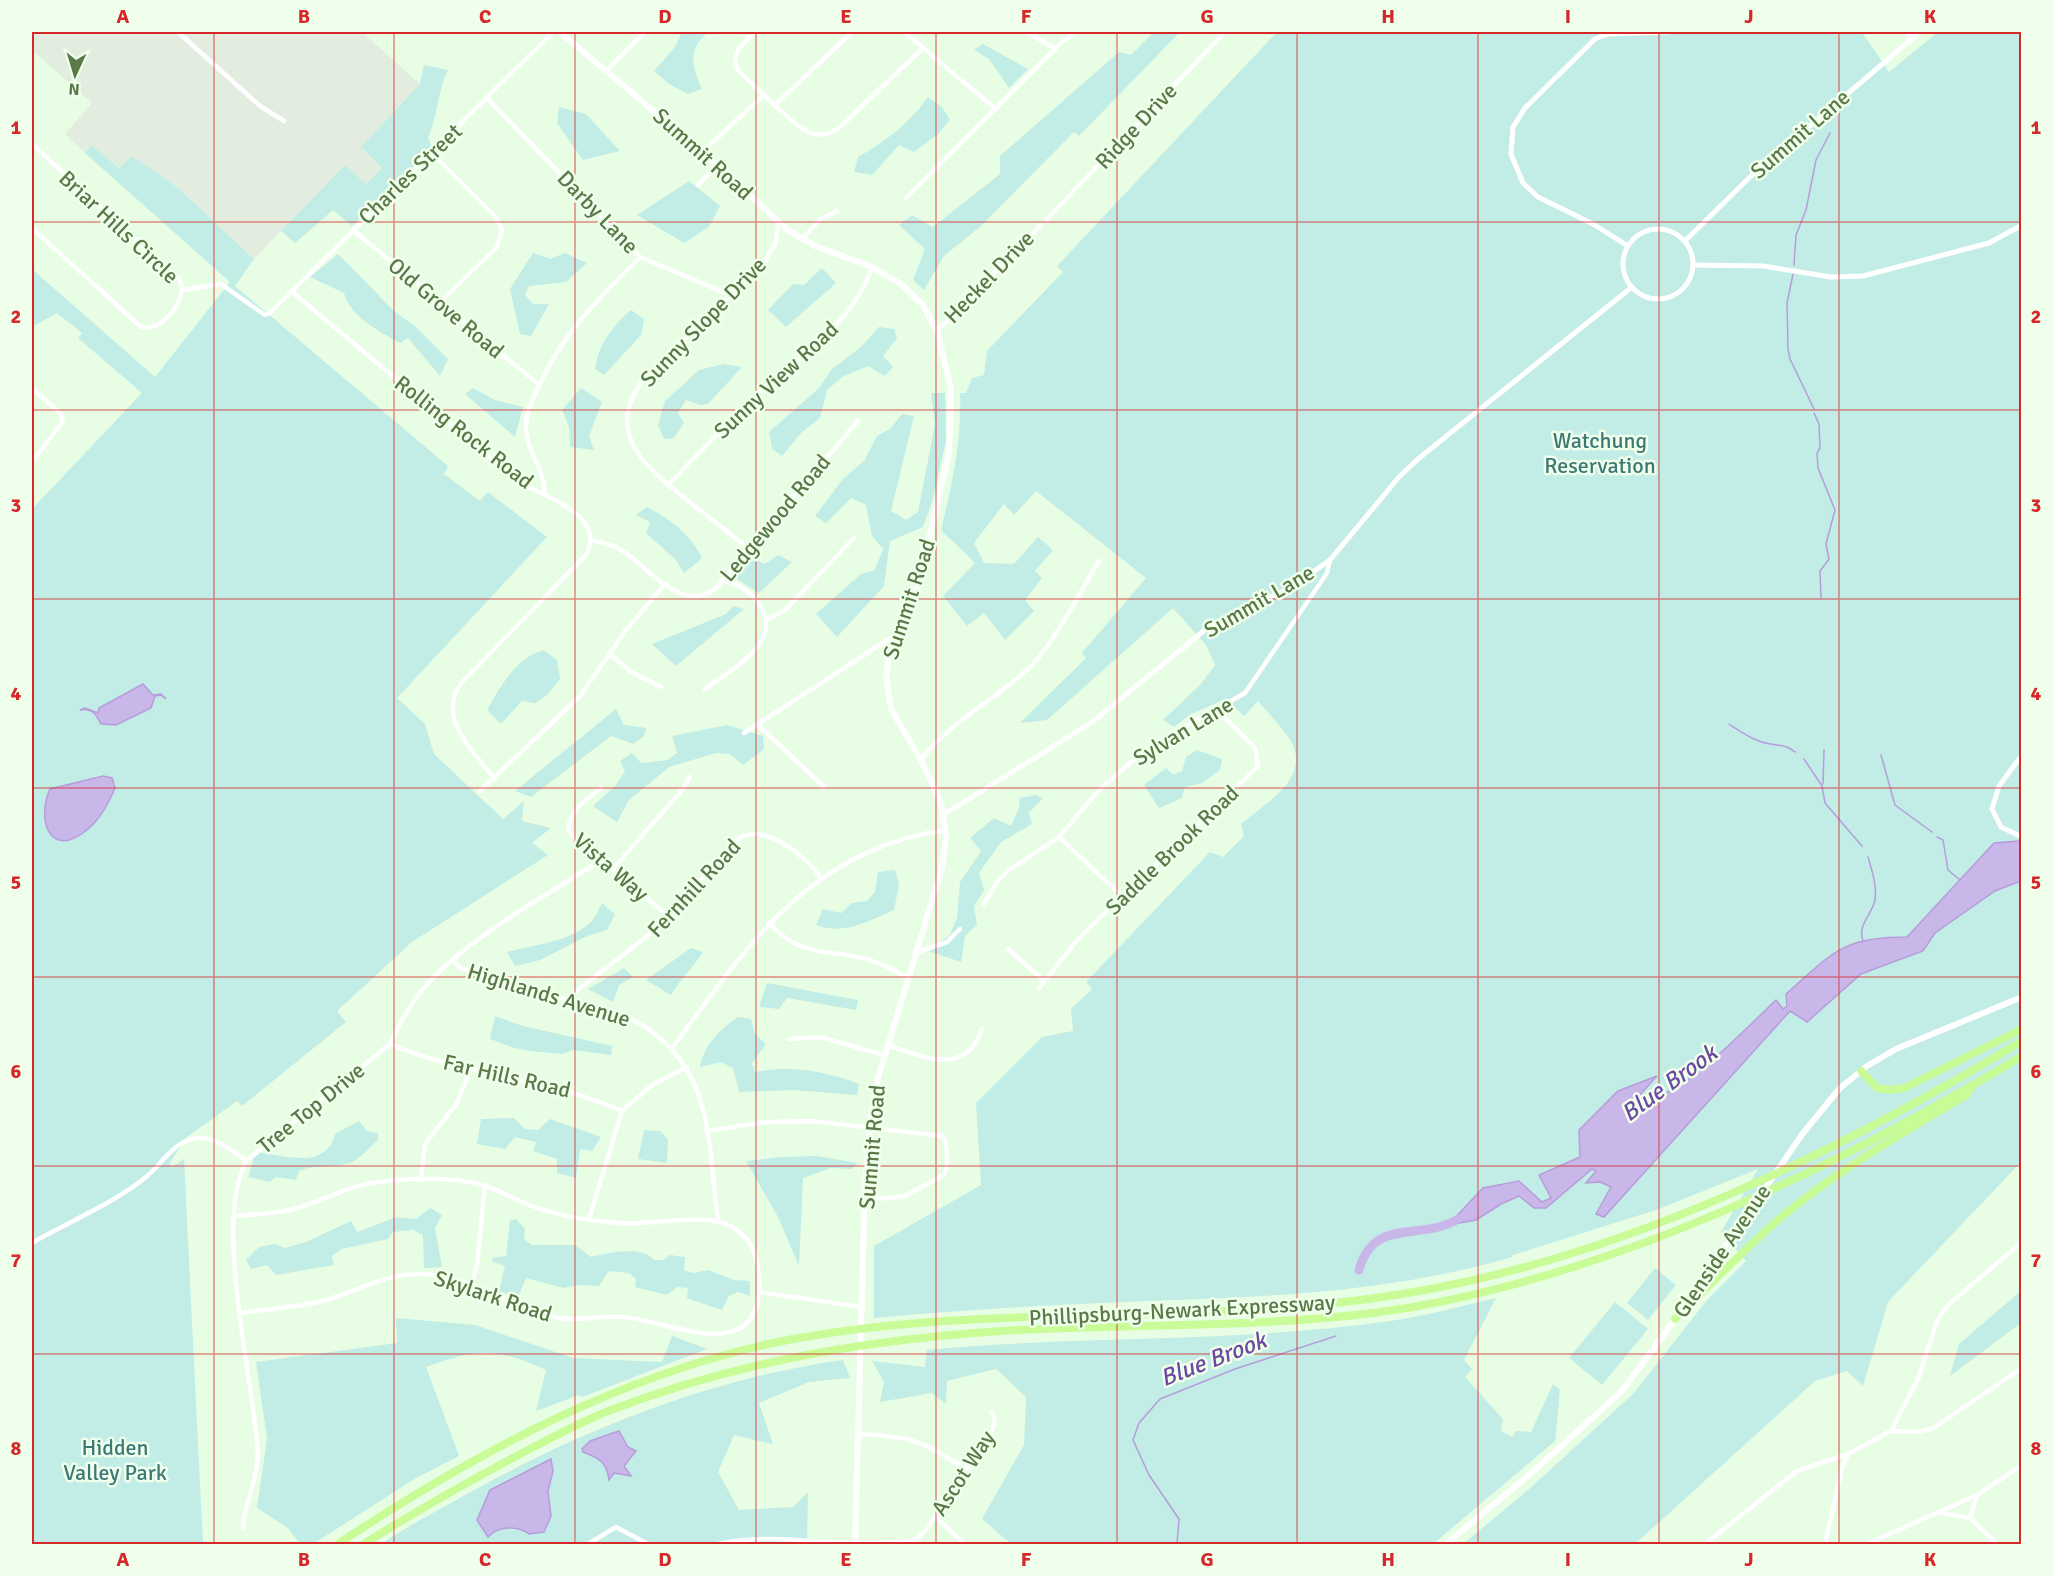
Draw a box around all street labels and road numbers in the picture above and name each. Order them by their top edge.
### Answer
street label: Ridge Drive [1089,77,1183,175]
street label: Summit Lane [1745,83,1855,185]
street label: Summit Road [648,102,758,206]
street label: Charles Street [353,118,468,230]
street label: Briar Hills Circle [53,165,185,289]
street label: Darby Lane [552,165,644,259]
street label: Heckel Drive [938,225,1040,329]
street label: Old Grove Road [383,252,509,364]
street label: Sunny Slope Drive [634,252,772,392]
street label: Sunny View Road [708,316,844,444]
street label: Rolling Rock Road [389,369,539,495]
street label: Ledgewood Road [714,449,836,587]
street label: Summit Road [877,535,941,663]
street label: Summit Lane [1199,559,1319,643]
street label: Sylvan Lane [1128,691,1238,771]
street label: Saddle Brook Road [1100,779,1244,921]
street label: Vista Way [568,827,655,907]
street label: Fernhill Road [642,833,746,943]
street label: Highlands Avenue [464,957,634,1033]
street label: Far Hills Road [441,1048,573,1104]
street label: Tree Top Drive [252,1056,370,1160]
street label: Summit Road [853,1084,891,1210]
street label: Glenside Avenue [1667,1179,1777,1323]
street label: Skylark Road [431,1264,555,1328]
street label: Phillipsburg-Newark Expressway [1028,1288,1337,1332]
street label: Ascot Way [925,1425,1001,1521]

